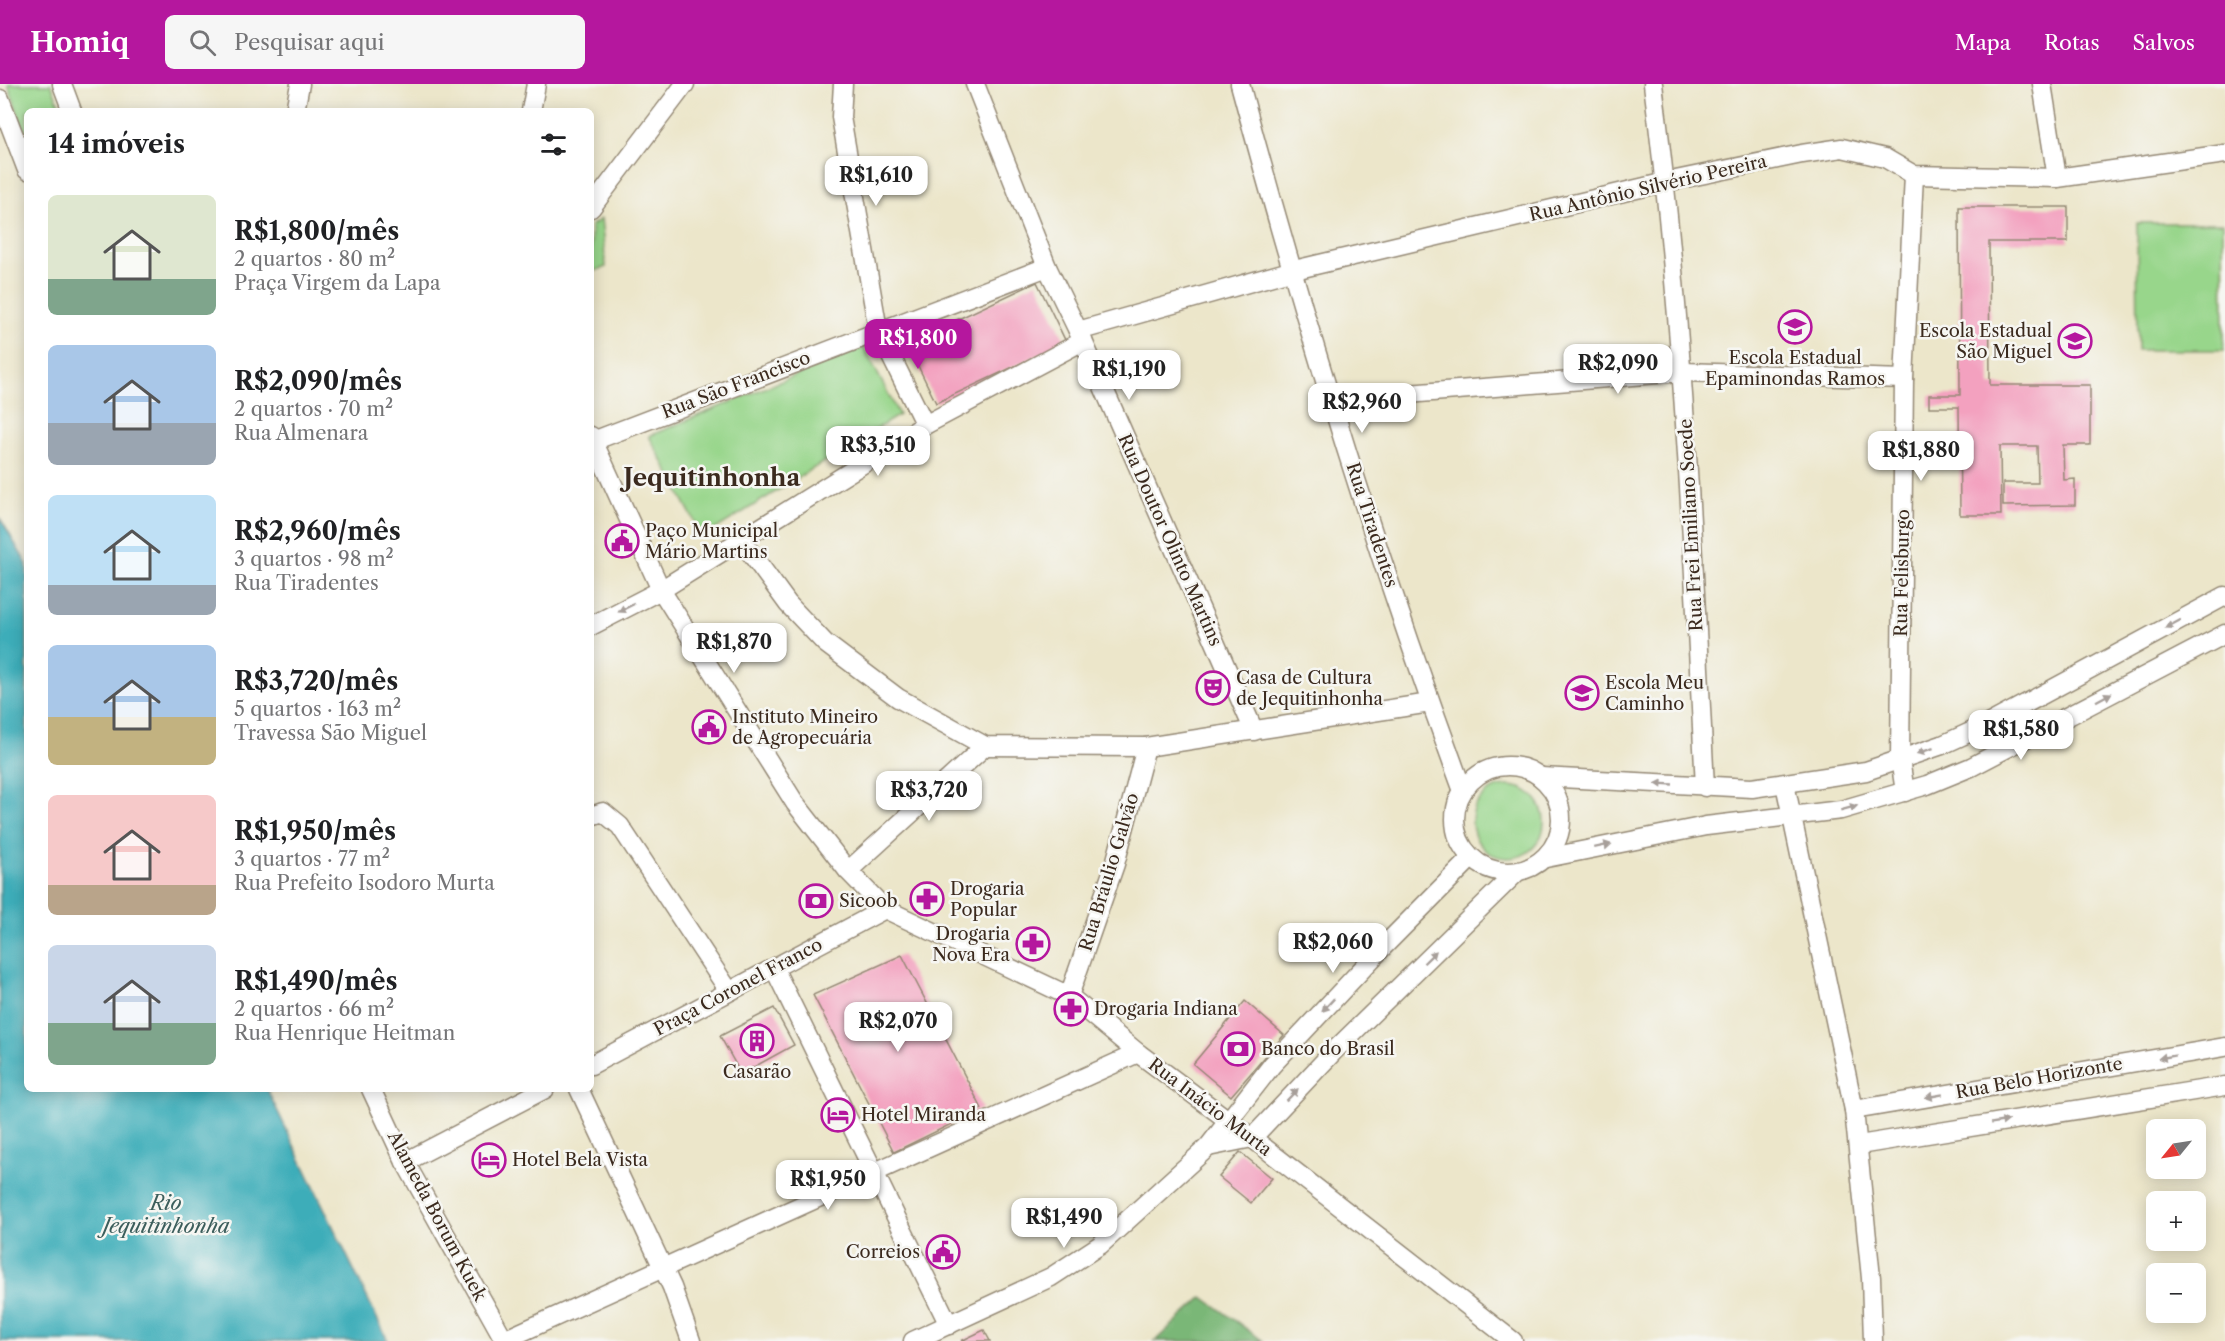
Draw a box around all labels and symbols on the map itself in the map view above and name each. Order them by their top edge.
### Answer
street label: Rua Antônio Silvério Pereira [1527,150,1769,226]
pin: R$1,610 [821,156,931,207]
school or university icon: Escola Estadual Epaminondas Ramos [1777,309,1813,345]
pin: R$1,800 [863,319,973,370]
place label: Escola Estadual São Miguel [1919,320,2052,363]
school or university icon: Escola Estadual São Miguel [2057,323,2093,359]
pin: R$2,090 [1563,344,1673,395]
street label: Rua São Francisco [659,347,813,423]
place label: Escola Estadual Epaminondas Ramos [1705,347,1885,390]
pin: R$1,190 [1074,350,1184,401]
pin: R$2,960 [1307,383,1417,434]
street label: Rua Frei Emiliano Soede [1674,418,1708,632]
pin: R$3,510 [823,426,933,477]
street label: Rua Doutor Olinto Martins [1113,431,1227,649]
pin: R$1,880 [1866,431,1976,482]
street label: Rua Tiradentes [1341,460,1403,590]
district label: Jequitinhonha [620,463,802,492]
street label: Rua Felisburgo [1890,509,1914,637]
place label: Paço Municipal Mário Martins [645,520,778,563]
public building icon: Paço Municipal Mário Martins [604,523,640,559]
one-way arrow [617,603,634,613]
one-way arrow [2165,619,2182,629]
pin: R$1,870 [679,623,789,674]
place label: Casa de Cultura de Jequitinhonha [1236,667,1383,710]
theatre icon: Casa de Cultura de Jequitinhonha [1195,670,1231,706]
place label: Escola Meu Caminho [1605,672,1704,715]
school or university icon: Escola Meu Caminho [1564,675,1600,711]
one-way arrow [2096,692,2113,702]
place label: Instituto Mineiro de Agropecuária [732,706,878,749]
public building icon: Instituto Mineiro de Agropecuária [691,709,727,745]
pin: R$1,580 [1966,710,2076,761]
one-way arrow [1916,747,1934,756]
pin: R$3,720 [874,771,984,822]
one-way arrow [1654,780,1673,789]
street label: Rua Bráulio Galvão [1074,790,1144,954]
one-way arrow [1840,803,1858,812]
one-way arrow [1594,840,1612,850]
place label: Drogaria Popular [950,878,1025,921]
pharmacy icon: Drogaria Popular [909,881,945,917]
bank icon: Sicoob [798,883,834,919]
place label: Sicoob [839,890,898,912]
place label: Drogaria Nova Era [932,923,1010,966]
pin: R$2,060 [1278,923,1388,974]
pharmacy icon: Drogaria Nova Era [1015,926,1051,962]
street label: Praça Coronel Franco [650,933,826,1041]
one-way arrow [1423,951,1437,965]
pharmacy icon: Drogaria Indiana [1053,991,1089,1027]
place label: Drogaria Indiana [1094,998,1238,1020]
one-way arrow [1321,998,1335,1013]
pin: R$2,070 [843,1002,953,1053]
building icon: Casarão [739,1023,775,1059]
bank icon: Banco do Brasil [1220,1031,1256,1067]
place label: Banco do Brasil [1261,1038,1395,1060]
street label: Rua Belo Horizonte [1954,1052,2124,1104]
street label: Rua Inácio Murta [1144,1053,1277,1161]
one-way arrow [2158,1053,2177,1062]
place label: Casarão [723,1061,791,1083]
one-way arrow [1285,1088,1299,1103]
one-way arrow [1924,1092,1943,1101]
hotel icon: Hotel Miranda [820,1097,856,1133]
place label: Hotel Miranda [861,1104,986,1126]
one-way arrow [1991,1117,2010,1126]
north arrow [2146,1119,2206,1179]
street label: Alameda Borum Kuek [382,1126,492,1306]
hotel icon: Hotel Bela Vista [471,1142,507,1178]
place label: Hotel Bela Vista [512,1149,649,1171]
pin: R$1,950 [773,1160,883,1211]
water label: Rio Jequitinhonha [96,1191,230,1238]
pin: R$1,490 [1009,1198,1119,1249]
public building icon: Correios [925,1234,961,1270]
place label: Correios [846,1241,920,1263]

